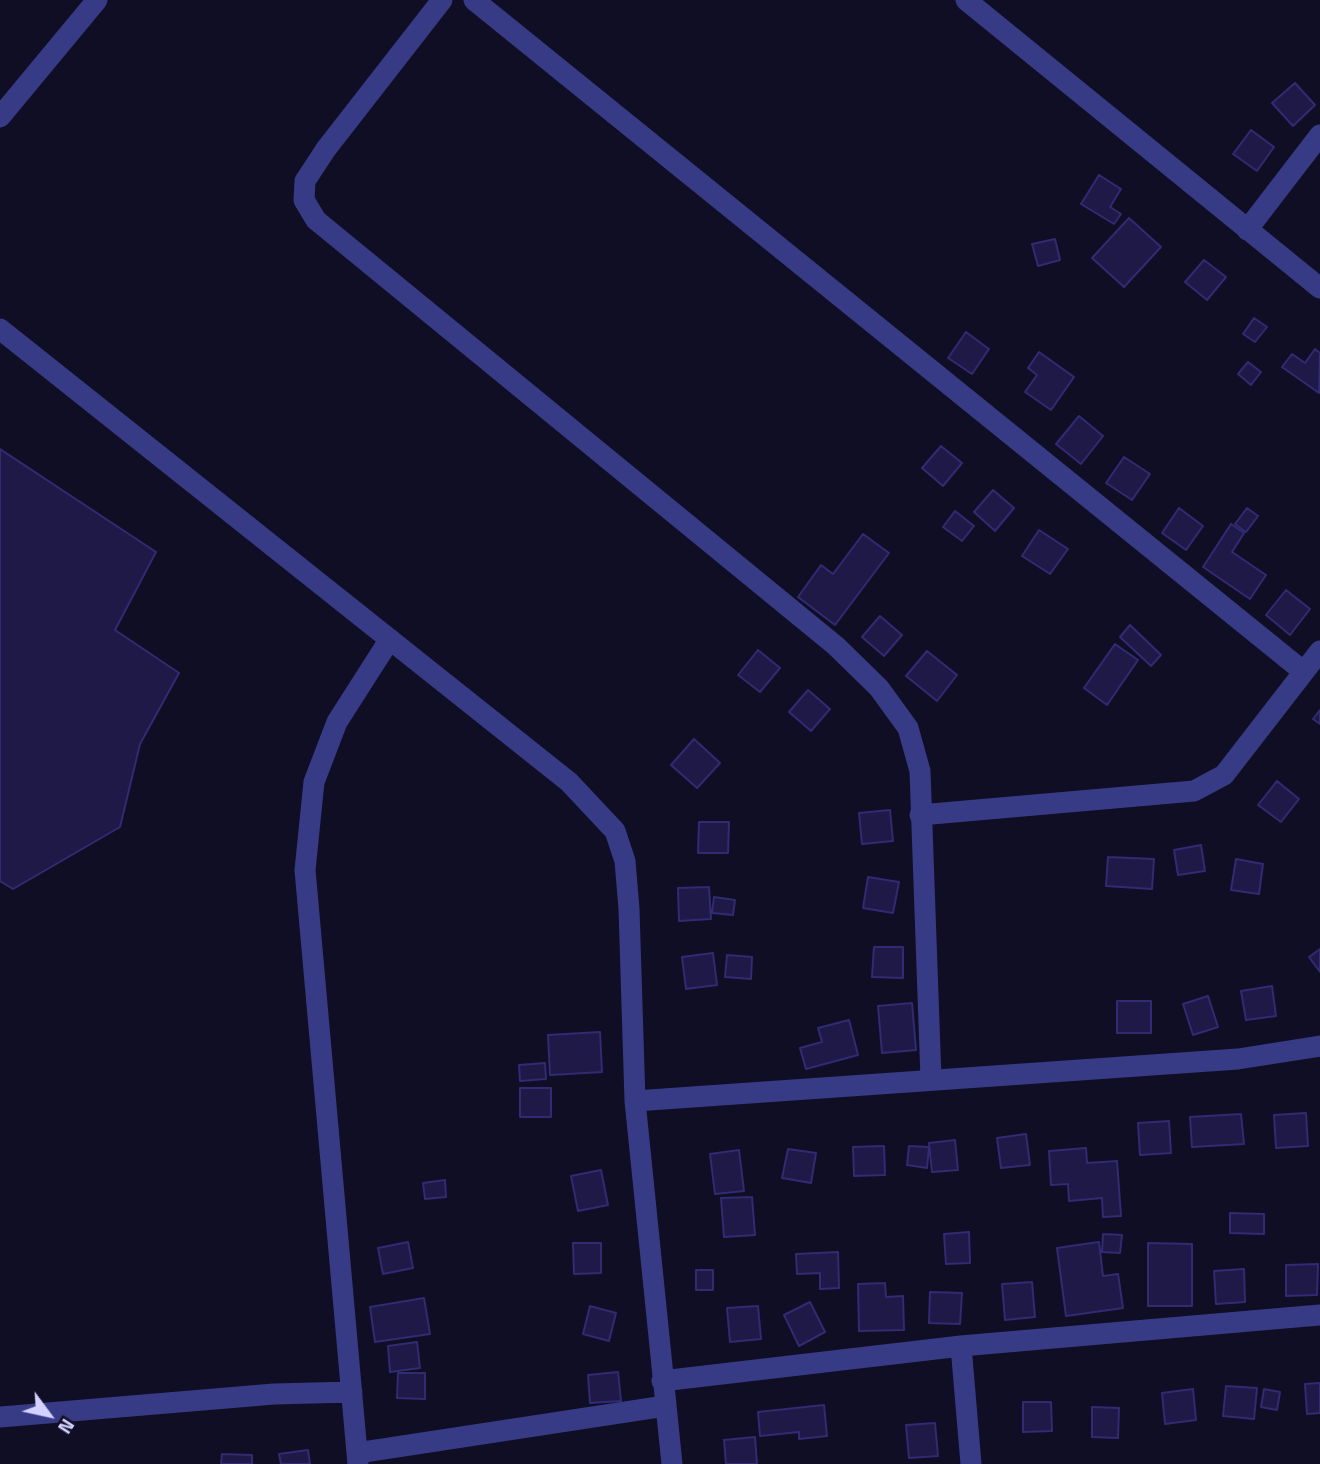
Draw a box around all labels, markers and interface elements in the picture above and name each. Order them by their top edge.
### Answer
north arrow [14,1380,84,1450]
text: N [51,1413,83,1440]

